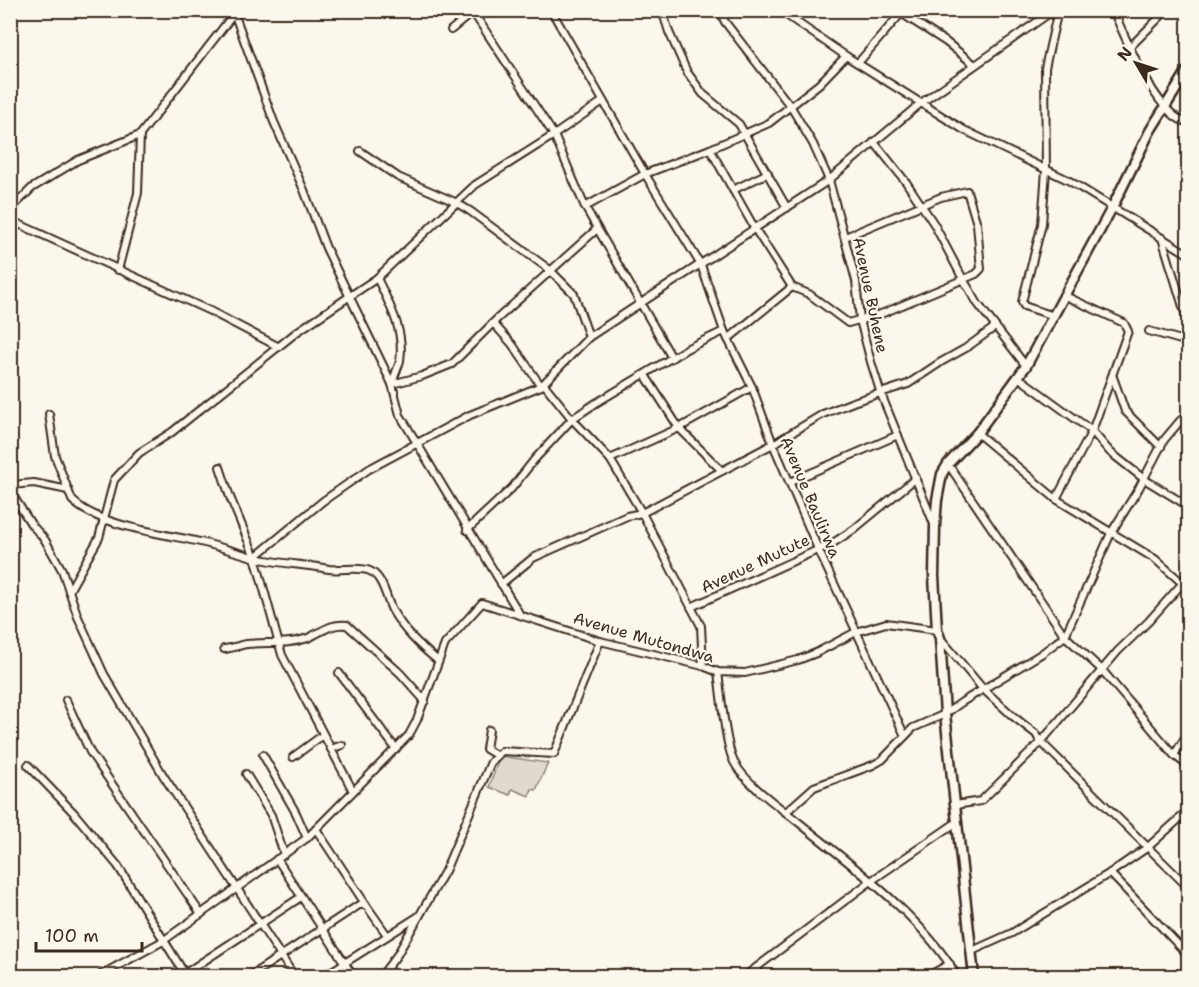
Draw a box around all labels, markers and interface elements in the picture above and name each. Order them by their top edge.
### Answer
north arrow [1106,33,1166,93]
text: N [1113,42,1137,65]
street label: Avenue Buhene [848,235,893,355]
street label: Avenue Baulirwa [775,433,846,561]
street label: Avenue Mutute [697,529,813,598]
street label: Avenue Mutondwa [571,607,717,668]
scale bar [36,915,142,953]
text: 100 m [45,924,99,948]

